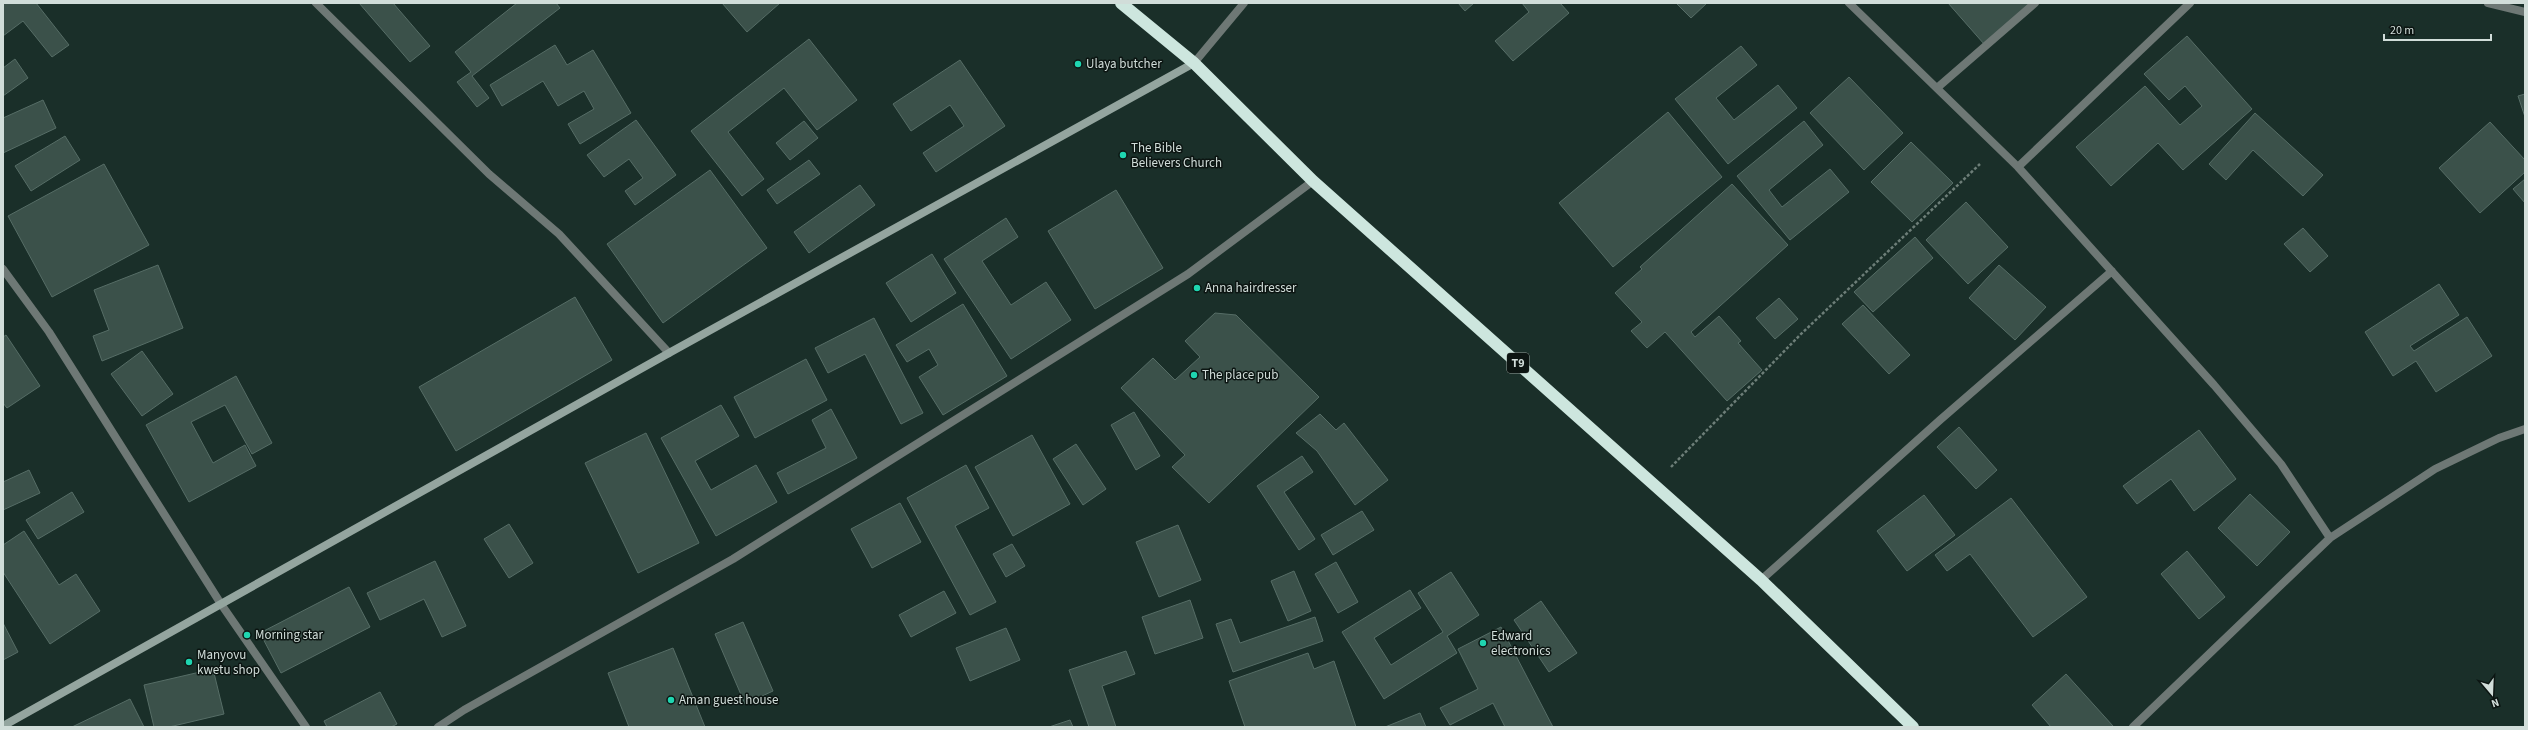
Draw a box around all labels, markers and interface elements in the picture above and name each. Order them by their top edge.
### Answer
scale bar [2384,16,2491,42]
text: 20 m [2390,22,2414,39]
place label: Ulaya butcher [1086,55,1162,73]
marker: Ulaya butcher [1073,59,1083,69]
place label: The Bible Believers Church [1131,139,1222,172]
marker: The Bible Believers Church [1118,150,1128,160]
place label: Anna hairdresser [1205,279,1297,297]
marker: Anna hairdresser [1192,283,1202,293]
road number: T9 [1507,353,1529,373]
place label: The place pub [1202,366,1278,384]
marker: The place pub [1189,370,1199,380]
place label: Morning star [255,626,323,644]
place label: Edward electronics [1491,627,1551,660]
marker: Morning star [242,630,252,640]
marker: Edward electronics [1478,638,1488,648]
place label: Manyovu kwetu shop [197,646,260,679]
marker: Manyovu kwetu shop [184,657,194,667]
north arrow [2472,674,2512,714]
place label: Aman guest house [679,691,778,709]
marker: Aman guest house [666,695,676,705]
text: N [2489,695,2501,711]

